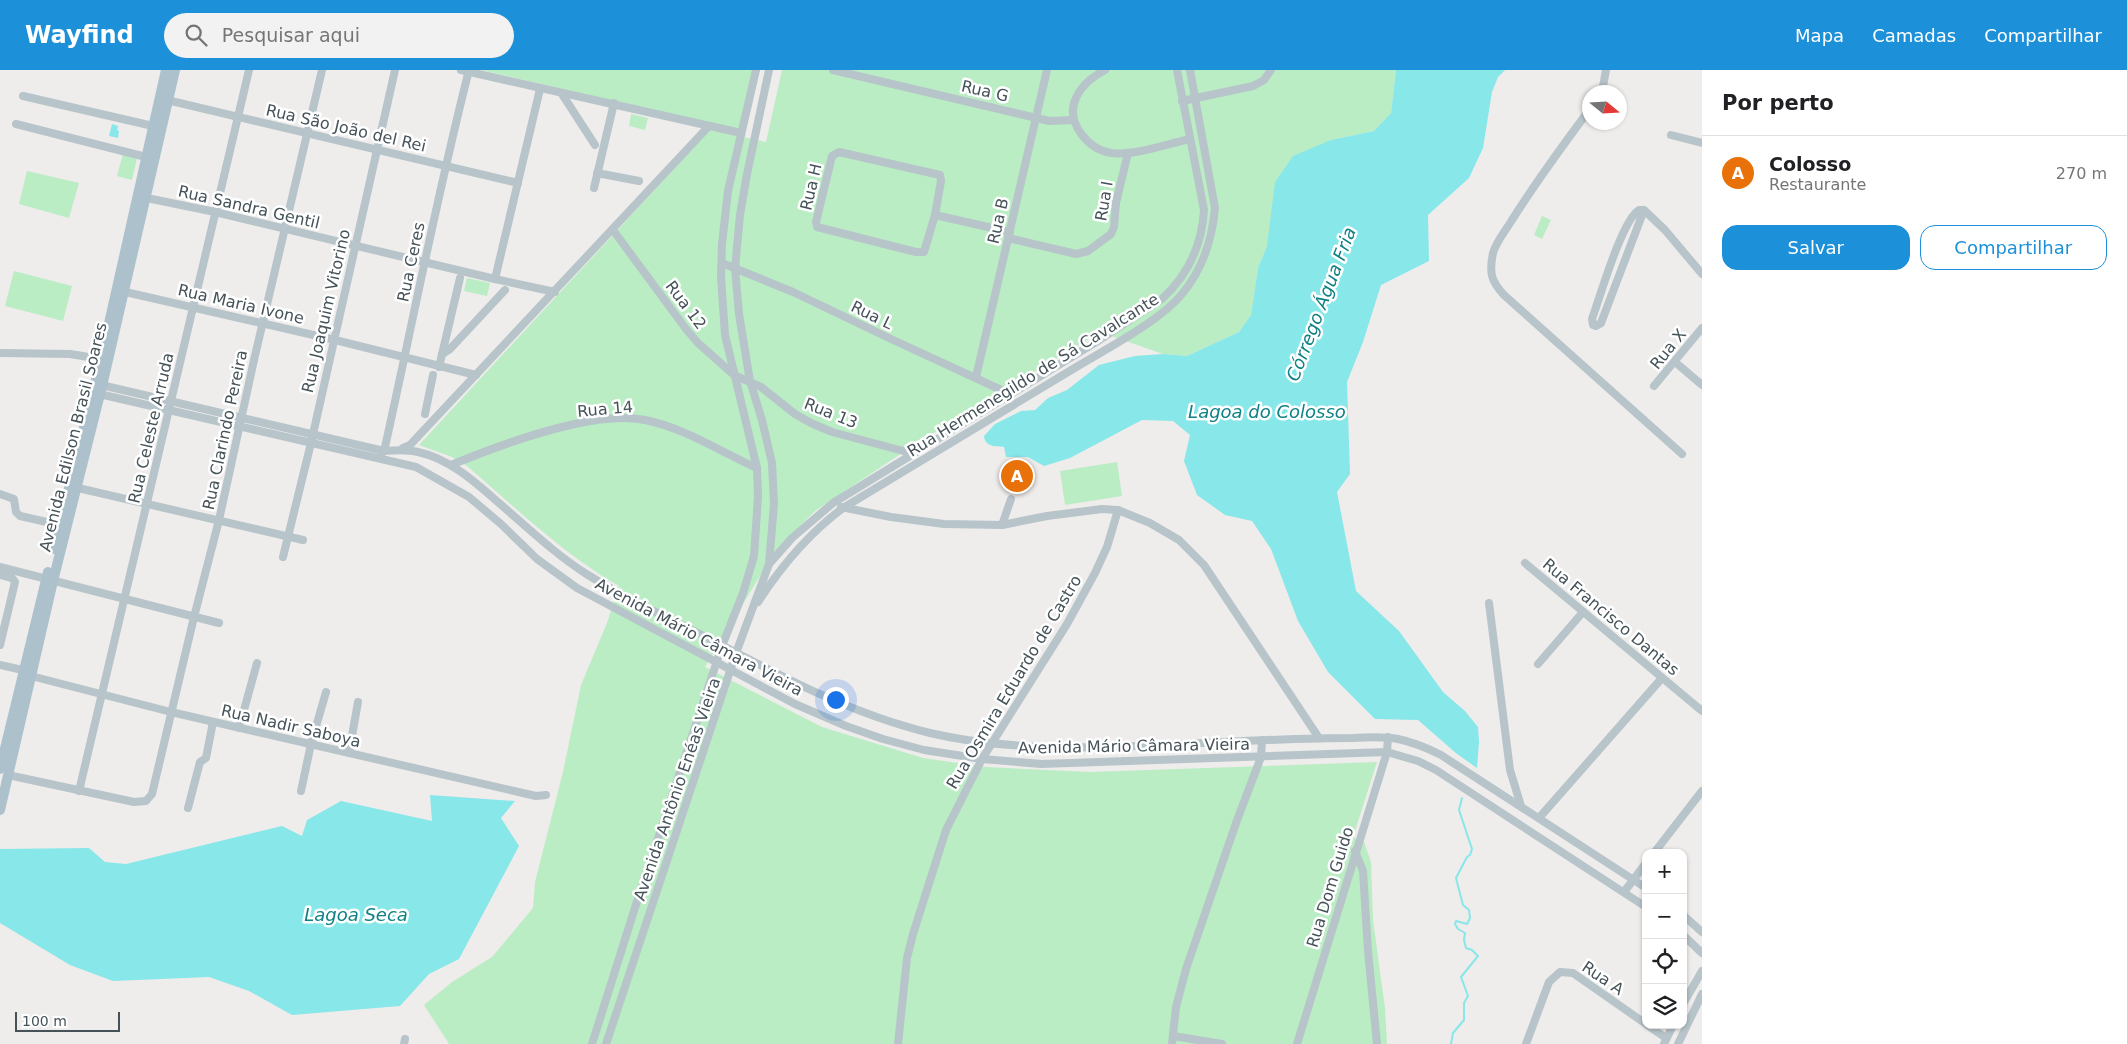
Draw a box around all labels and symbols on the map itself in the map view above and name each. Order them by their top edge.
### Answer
street label: Rua G [960,76,1010,106]
north arrow [1582,85,1627,130]
street label: Rua São João del Rei [264,100,428,156]
street label: Rua H [796,162,826,212]
street label: Rua I [1091,180,1117,222]
street label: Rua Sandra Gentil [176,181,322,233]
street label: Rua B [984,196,1012,246]
street label: Rua Ceres [393,220,429,304]
water label: Córrego Água Fria [1282,224,1360,384]
street label: Rua Joaquim Vitorino [298,227,354,395]
street label: Rua 12 [662,277,710,333]
street label: Rua Maria Ivone [176,280,306,328]
street label: Rua Hermenegildo de Sá Cavalcante [904,289,1162,461]
street label: Rua L [848,297,896,333]
street label: Avenida Edilson Brasil Soares [35,321,111,553]
street label: Rua X [1646,325,1690,373]
street label: Rua Clarindo Pereira [199,348,251,512]
street label: Rua Celeste Arruda [124,351,178,505]
street label: Rua 13 [802,394,860,432]
street label: Rua 14 [576,397,634,421]
water label: Lagoa do Colosso [1188,401,1346,422]
pin: A [1001,457,1033,495]
street label: Rua Francisco Dantas [1539,554,1683,680]
street label: Rua Osmira Eduardo de Castro [942,572,1086,792]
street label: Avenida Mário Câmara Vieira [592,574,806,700]
street label: Avenida Antônio Enéas Vieira [630,675,724,903]
your location [823,687,849,713]
street label: Rua Nadir Saboya [219,701,363,751]
street label: Avenida Mário Câmara Vieira [1018,734,1250,758]
street label: Rua Dom Guido [1303,824,1357,950]
water label: Lagoa Seca [304,904,408,925]
street label: Rua A [1578,957,1628,999]
scale bar [15,1009,120,1032]

